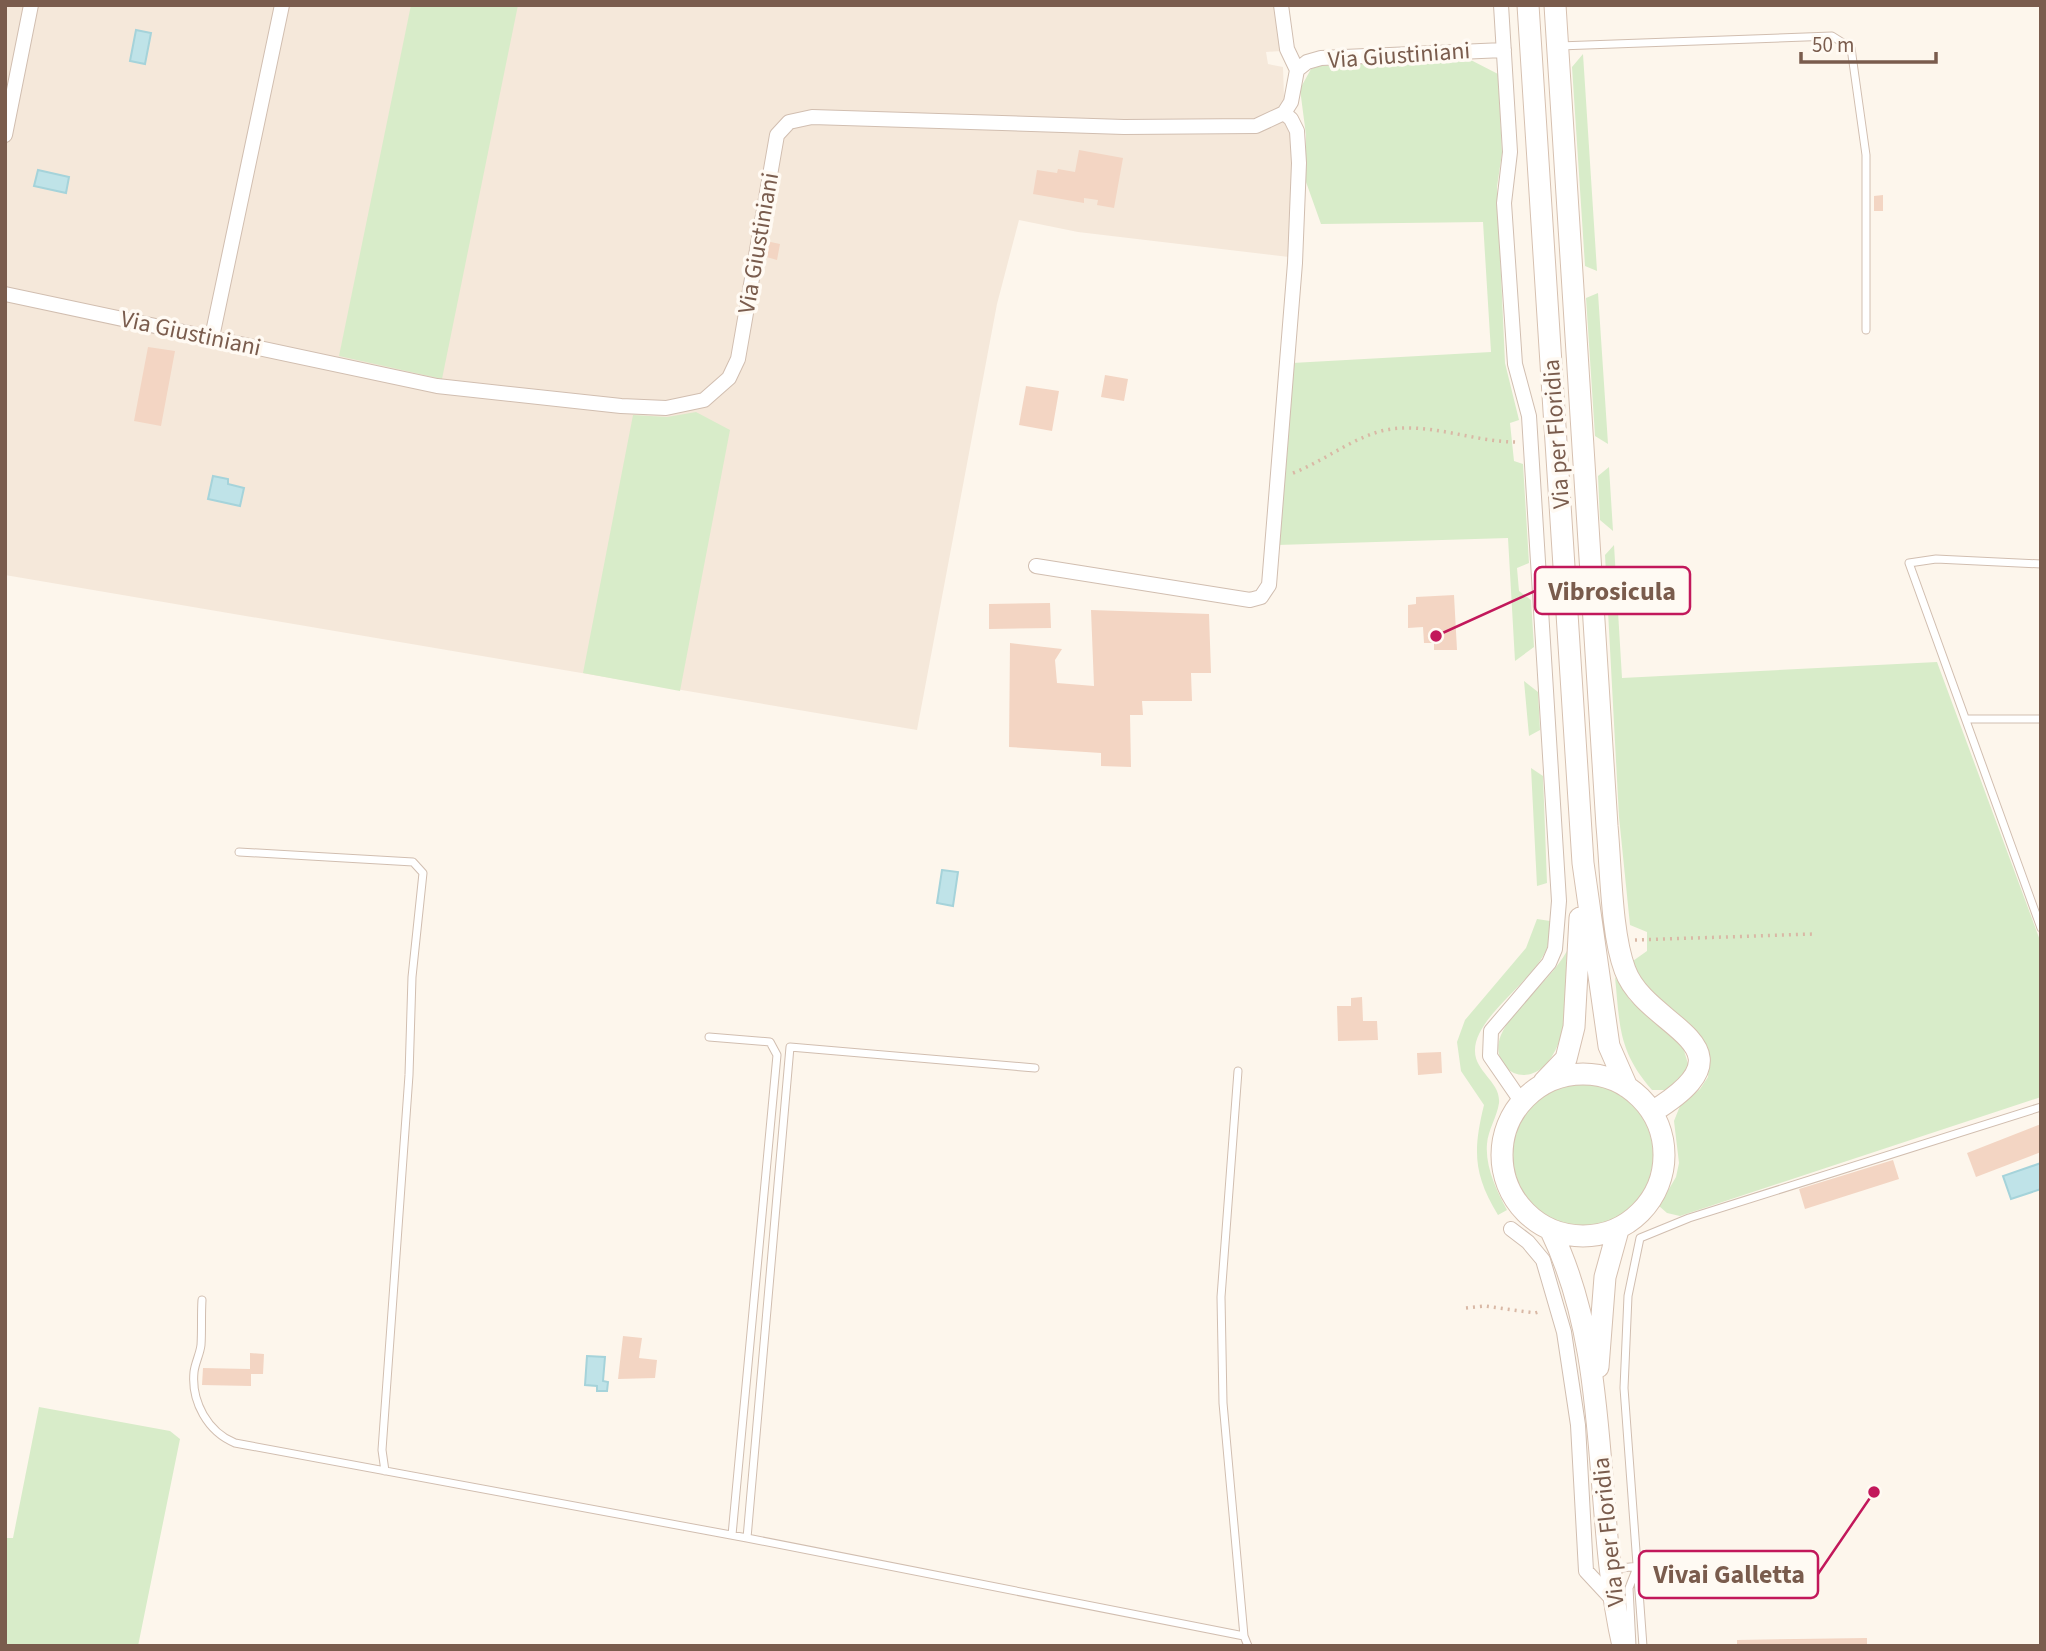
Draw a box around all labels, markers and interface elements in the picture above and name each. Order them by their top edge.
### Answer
scale bar [1801,21,1936,65]
text: 50 m [1812,30,1854,60]
street label: Via Giustiniani [1327,33,1471,78]
street label: Via Giustiniani [729,170,788,316]
street label: Via Giustiniani [117,302,264,365]
street label: Via per Floridia [1534,358,1579,510]
callout: Vibrosicula [1535,567,1690,614]
text: Vibrosicula [1547,573,1676,610]
street label: Via per Floridia [1583,1455,1634,1608]
callout: Vivai Galletta [1639,1551,1818,1598]
text: Vivai Galletta [1652,1556,1805,1593]

